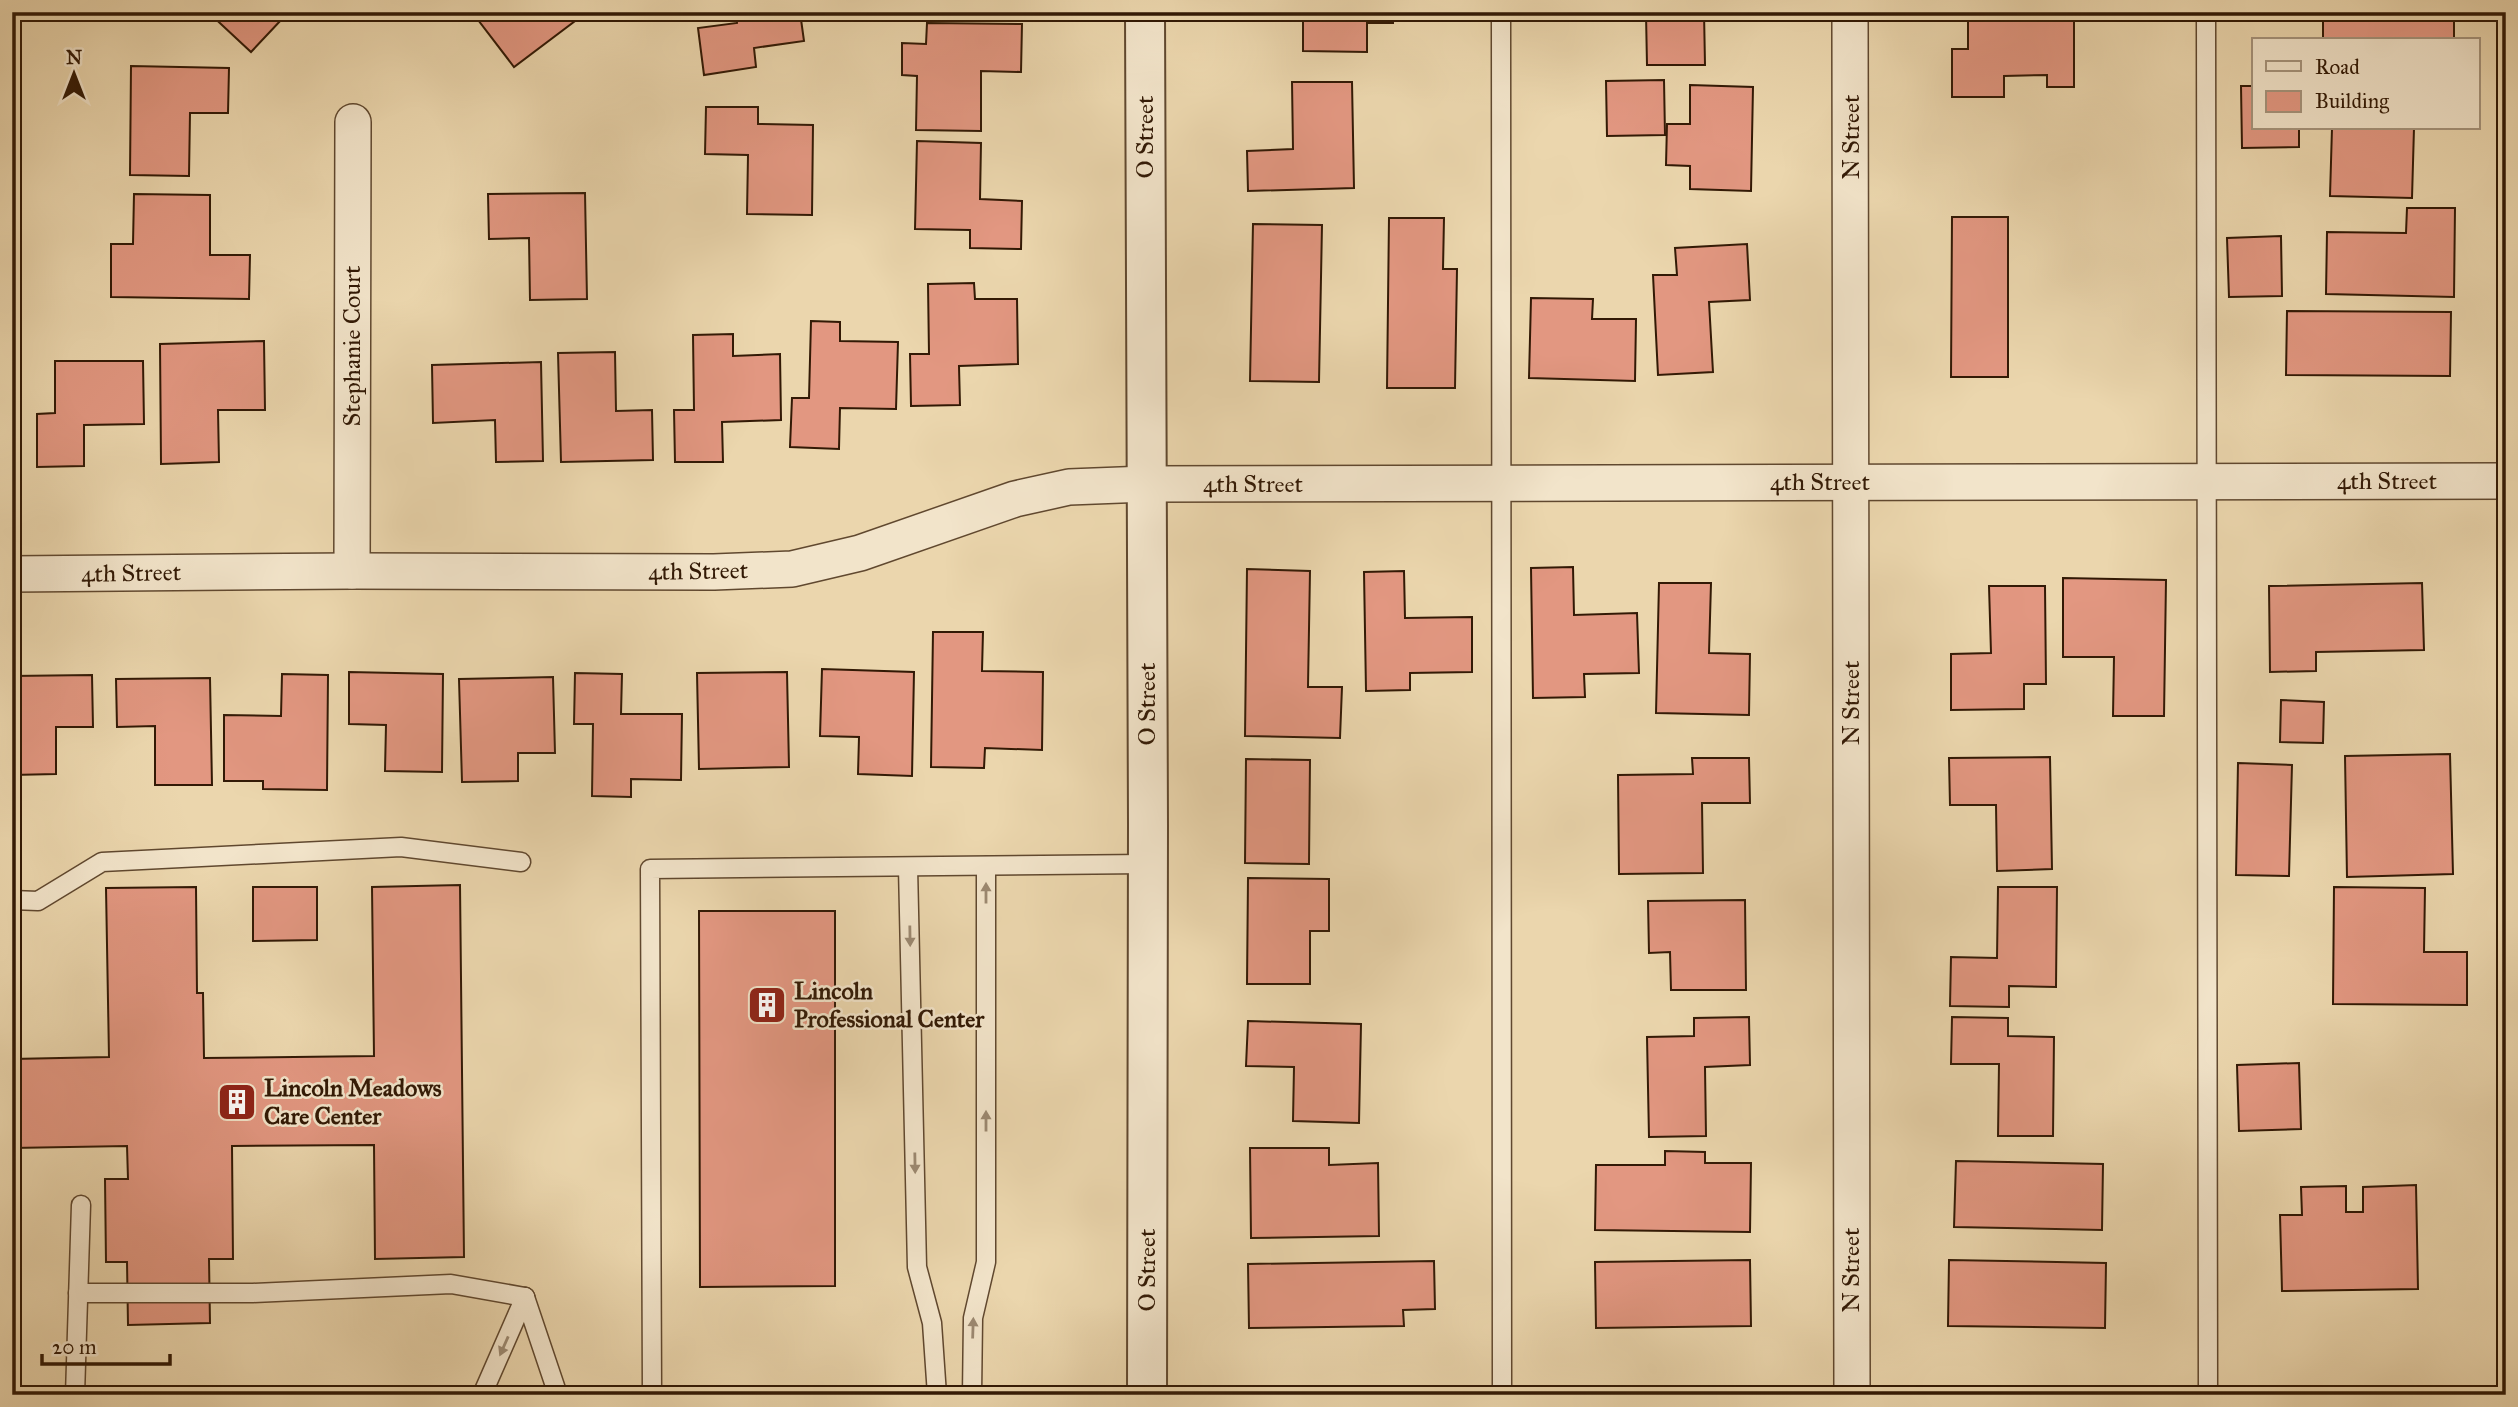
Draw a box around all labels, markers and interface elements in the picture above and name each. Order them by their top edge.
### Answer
north arrow [38,38,108,108]
legend [2252,38,2480,130]
text: N [66,46,82,69]
text: Road [2315,54,2360,80]
text: Building [2315,88,2389,114]
street label: N Street [1836,94,1866,180]
street label: O Street [1130,95,1160,179]
street label: Stephanie Court [337,265,367,427]
street label: 4th Street [2337,466,2438,496]
street label: 4th Street [1770,467,1871,497]
street label: 4th Street [1203,469,1304,499]
street label: 4th Street [648,555,749,587]
street label: 4th Street [81,557,182,589]
street label: N Street [1836,660,1866,746]
street label: O Street [1132,662,1162,746]
one-way arrow [980,882,992,904]
one-way arrow [904,925,915,947]
place label: Lincoln Professional Center [794,976,985,1034]
building icon: Lincoln Professional Center [746,984,788,1026]
place label: Lincoln Meadows Care Center [264,1073,442,1131]
building icon: Lincoln Meadows Care Center [216,1081,258,1123]
one-way arrow [980,1109,992,1131]
one-way arrow [909,1152,921,1174]
street label: N Street [1836,1227,1866,1313]
street label: O Street [1132,1228,1162,1312]
one-way arrow [968,1317,979,1339]
scale bar [42,1323,170,1367]
text: 20 m [52,1334,97,1360]
one-way arrow [498,1336,510,1356]

